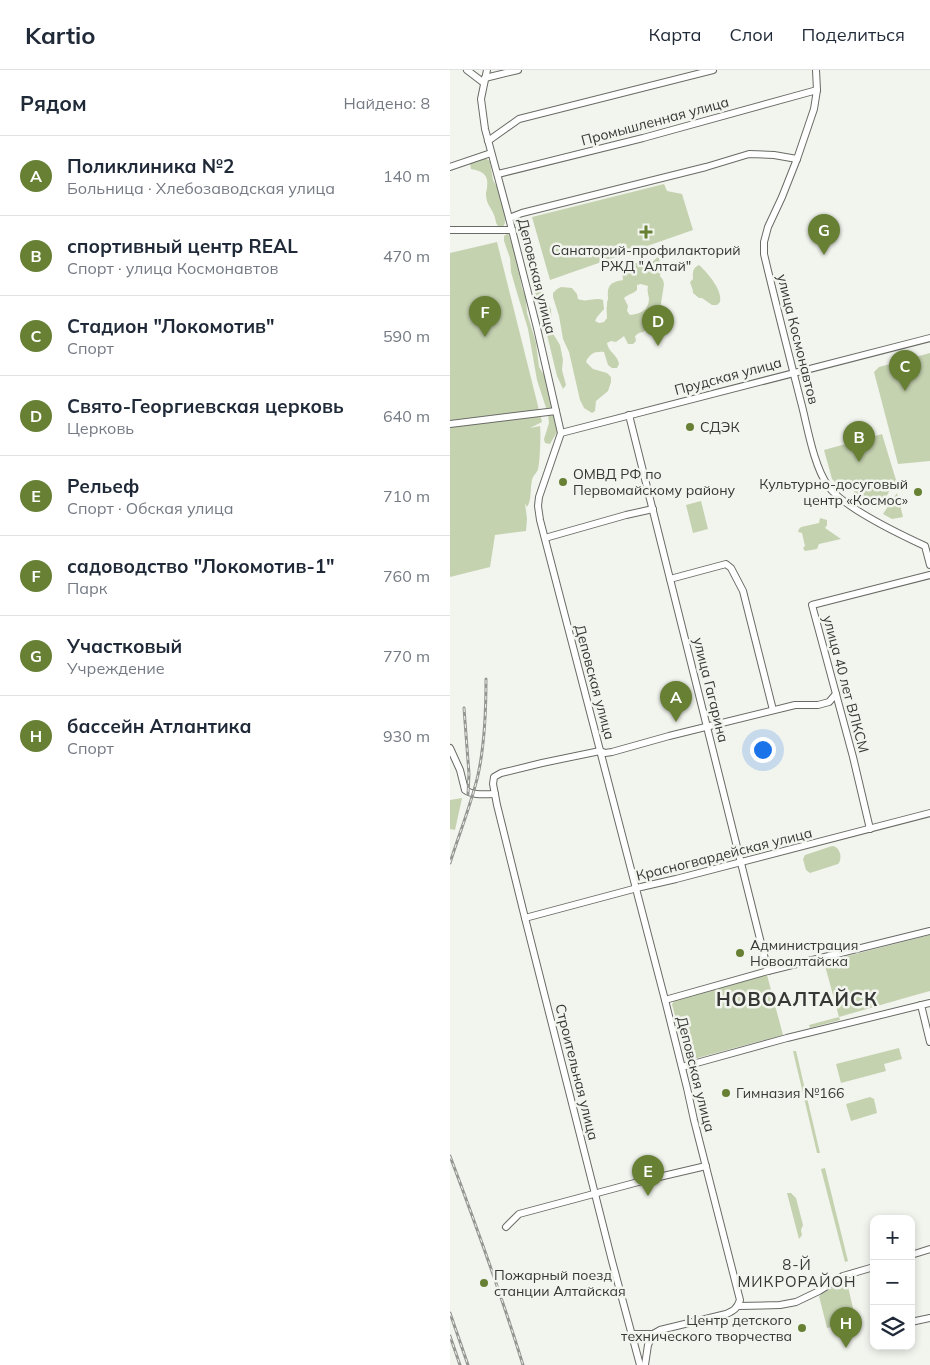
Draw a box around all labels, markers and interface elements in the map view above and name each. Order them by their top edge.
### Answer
text: Kartio [25,20,96,50]
text: Карта [649,23,701,46]
text: Слои [729,23,774,46]
text: Поделиться [802,23,905,46]
text: Рядом [20,90,87,116]
text: Найдено: 8 [344,93,430,113]
street label: Промышленная улица [579,93,731,149]
text: Поликлиника №2 [67,154,234,178]
text: A [30,166,42,186]
text: 140 m [383,166,430,186]
text: Больница · Хлебозаводская улица [67,178,335,198]
pin: G [808,214,840,255]
street label: Деповская улица [514,216,560,336]
marker: Санаторий-профилакторий РЖД "Алтай" [639,225,653,239]
text: спортивный центр REAL [67,234,298,258]
place label: Санаторий-профилакторий РЖД "Алтай" [551,241,741,275]
text: B [30,246,42,266]
text: 470 m [383,246,430,266]
text: Спорт · улица Космонавтов [67,258,278,278]
street label: улица Космонавтов [773,272,823,406]
pin: F [469,296,501,337]
pin: D [642,305,674,346]
text: Стадион "Локомотив" [67,314,275,338]
text: C [31,326,41,346]
text: 590 m [383,326,430,346]
text: Спорт [67,338,114,358]
pin: C [889,350,921,391]
street label: Прудская улица [672,353,784,399]
text: Свято-Георгиевская церковь [67,394,344,418]
text: D [30,406,42,426]
text: 640 m [383,406,430,426]
text: Церковь [67,418,134,438]
place label: СДЭК [700,418,740,436]
marker: СДЭК [684,421,696,433]
pin: B [843,421,875,462]
place label: ОМВД РФ по Первомайскому району [573,465,736,499]
text: Рельеф [67,474,139,498]
place label: Культурно-досуговый центр «Космос» [759,475,908,509]
marker: ОМВД РФ по Первомайскому району [557,476,569,488]
text: E [31,486,41,506]
text: 710 m [383,486,430,506]
marker: Культурно-досуговый центр «Космос» [912,486,924,498]
text: Спорт · Обская улица [67,498,234,518]
text: садоводство "Локомотив-1" [67,554,335,578]
text: F [31,566,41,586]
text: 760 m [383,566,430,586]
text: Парк [67,578,107,598]
street label: улица 40 лет ВЛКСМ [819,613,873,755]
street label: Деповская улица [571,622,619,742]
text: Участковый [67,634,182,658]
street label: улица Гагарина [689,636,733,744]
text: G [30,646,42,666]
text: 770 m [383,646,430,666]
text: Учреждение [67,658,165,678]
pin: A [660,681,692,722]
text: бассейн Атлантика [67,714,251,738]
text: H [30,726,42,746]
text: 930 m [383,726,430,746]
your location [750,737,776,763]
text: Спорт [67,738,114,758]
street label: Красногвардейская улица [634,823,814,885]
place label: Администрация Новоалтайска [750,936,858,970]
marker: Администрация Новоалтайска [734,947,746,959]
district label: НОВОАЛТАЙСК [716,987,878,1011]
street label: Строительная улица [551,1002,603,1142]
street label: Деповская улица [673,1014,719,1134]
place label: Гимназия №166 [736,1084,845,1102]
marker: Гимназия №166 [720,1087,732,1099]
pin: E [632,1155,664,1196]
map controls [870,1215,915,1350]
button: + [870,1215,915,1260]
district label: 8-Й МИКРОРАЙОН [737,1255,857,1291]
button: − [870,1260,915,1305]
place label: Пожарный поезд станции Алтайская [494,1266,626,1300]
marker: Пожарный поезд станции Алтайская [478,1277,490,1289]
button: layers [870,1305,915,1350]
pin: H [830,1307,862,1348]
place label: Центр детского технического творчества [621,1311,792,1345]
marker: Центр детского технического творчества [796,1322,808,1334]

